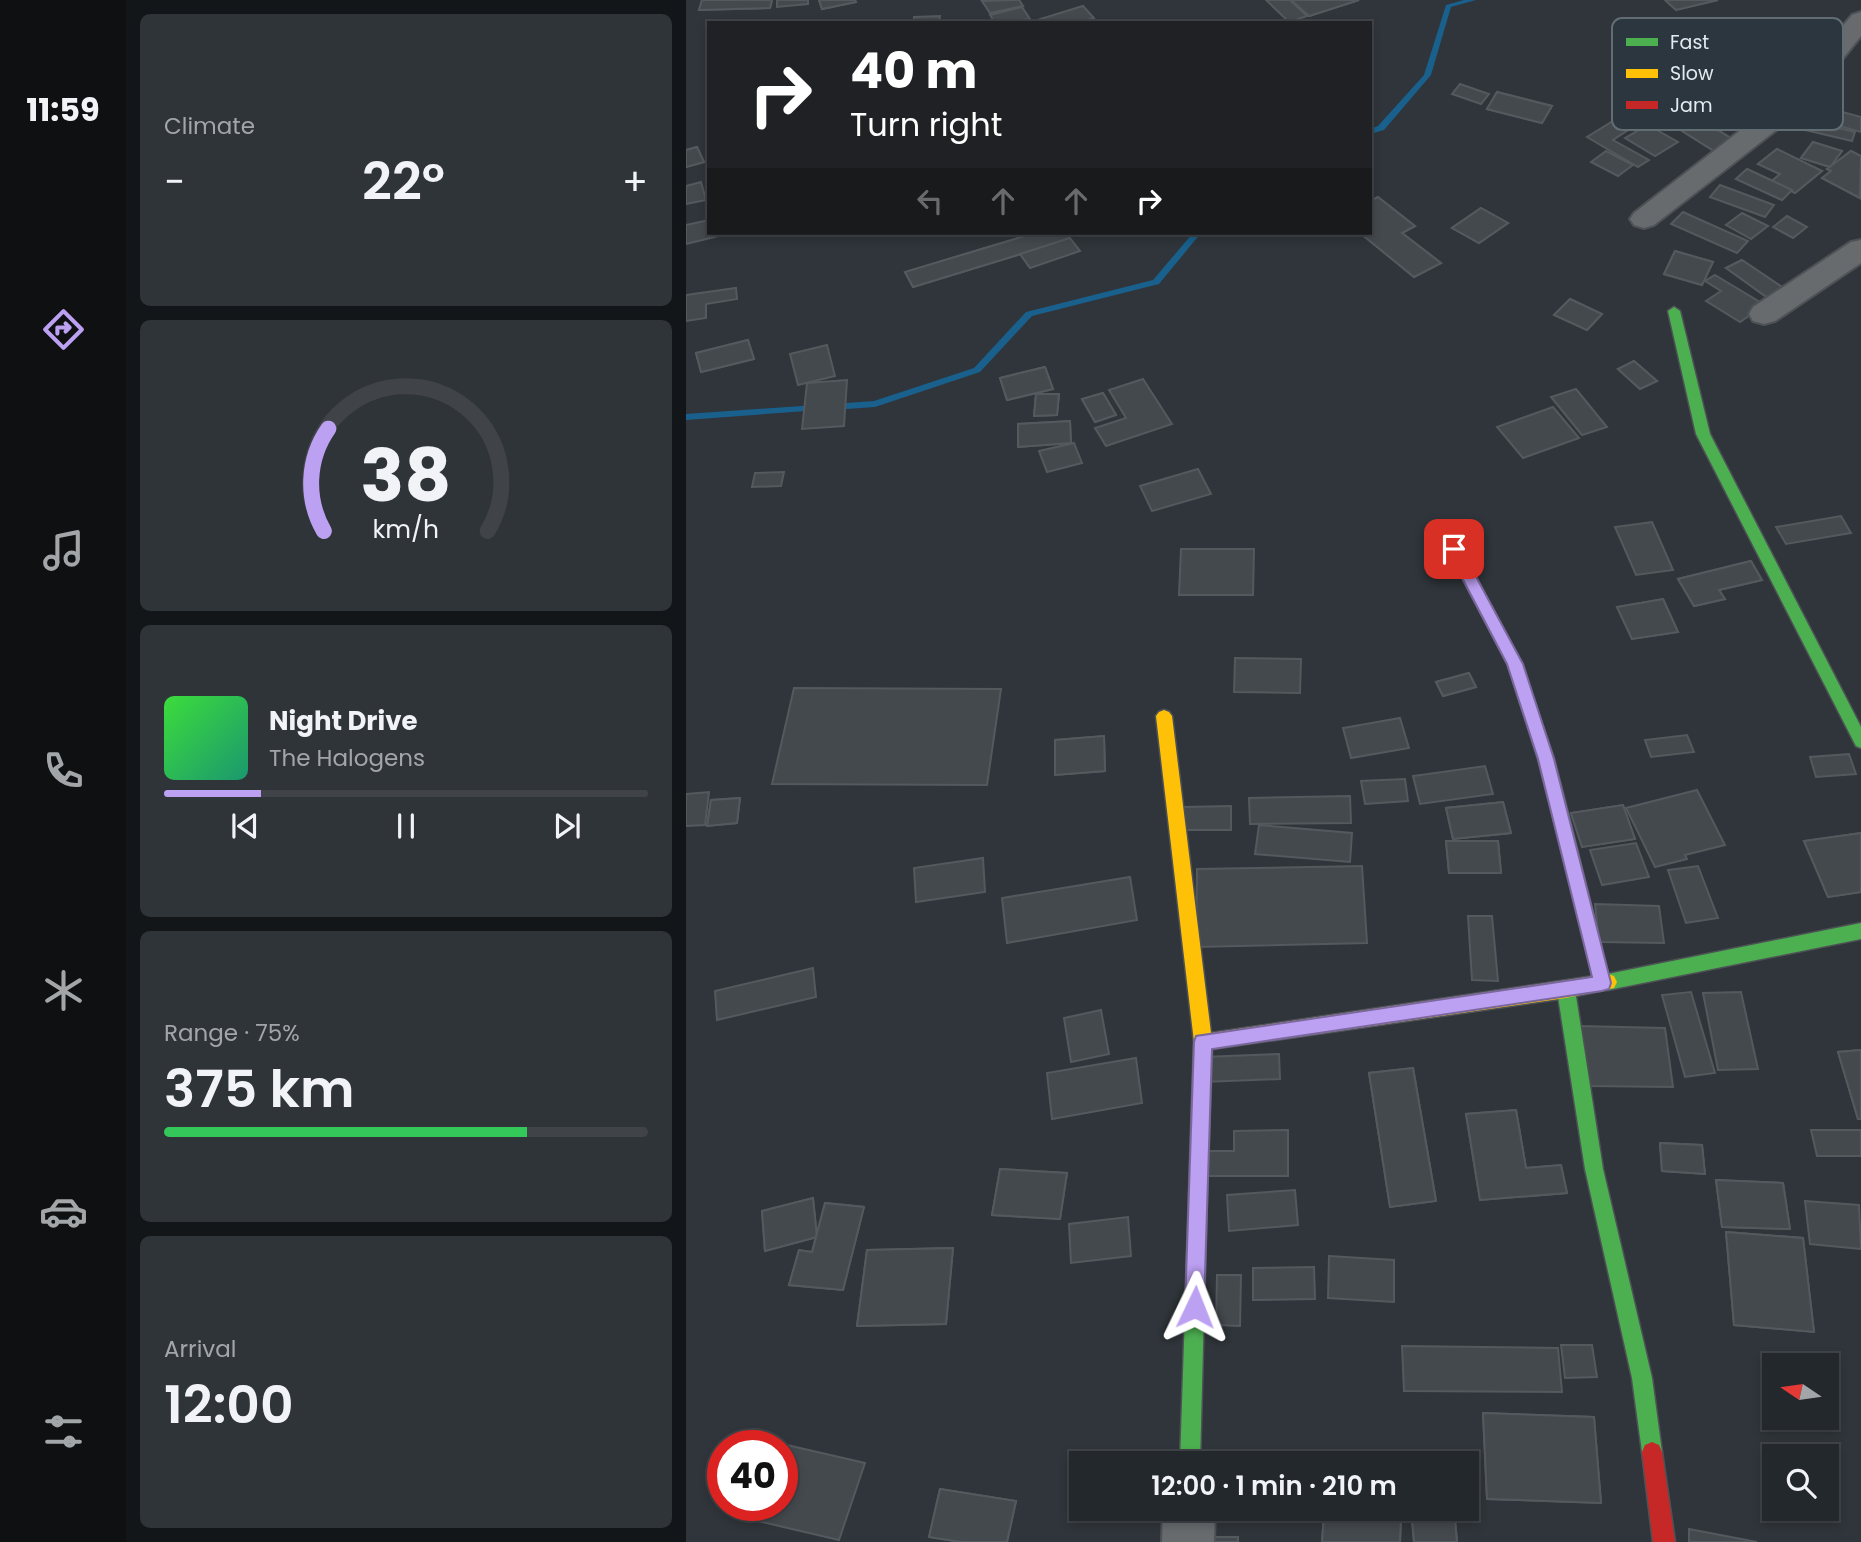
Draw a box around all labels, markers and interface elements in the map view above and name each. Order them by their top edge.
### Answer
legend [1612,18,1843,130]
text: Fast [1670,29,1709,56]
text: 40 m [850,37,977,105]
icon: right [735,49,826,140]
text: Slow [1670,60,1714,87]
text: 11:59 [26,87,100,132]
text: Jam [1670,92,1712,119]
text: Turn right [850,102,1002,147]
text: Climate [164,110,255,142]
text: 22° [362,145,445,218]
text: − [164,155,185,208]
text: + [622,155,648,208]
icon: left [911,182,949,220]
icon: ahead [984,182,1022,220]
icon: ahead [1057,182,1095,220]
icon: right [1130,182,1168,220]
icon: directions [39,305,88,354]
text: 38 [360,426,452,527]
text: km/h [373,512,439,547]
pin [1424,519,1484,579]
icon: music [39,526,88,575]
icon: arrive [1435,530,1473,568]
text: Night Drive [269,703,417,739]
text: The Halogens [269,742,425,774]
icon: phone [39,746,88,795]
icon: previous [226,807,264,845]
icon: pause [387,807,425,845]
icon: next [548,807,586,845]
icon: climate [39,966,88,1015]
text: Range · 75% [164,1017,300,1049]
text: 375 km [164,1052,354,1125]
icon: car [39,1187,88,1236]
position arrow [1158,1270,1232,1344]
text: Arrival [164,1333,236,1365]
north arrow [1762,1353,1839,1430]
map controls [1762,1353,1839,1521]
text: 12:00 [164,1368,294,1441]
icon: filters [39,1407,88,1456]
speed limit sign: 40 [707,1430,798,1521]
button: search [1762,1444,1839,1521]
text: 12:00 · 1 min · 210 m [1151,1468,1397,1504]

